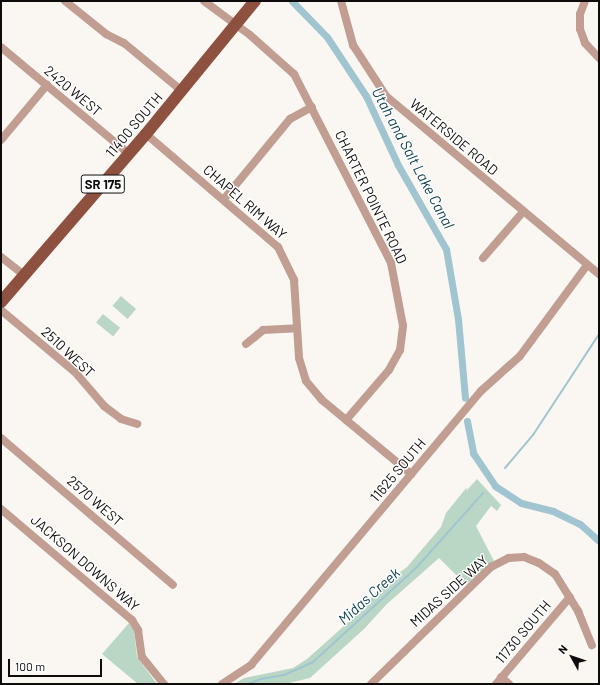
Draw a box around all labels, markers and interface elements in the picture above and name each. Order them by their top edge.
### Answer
street label: 2420 WEST [41,62,105,120]
water label: Utah and Salt Lake Canal [368,84,458,232]
street label: 11400 SOUTH [102,89,166,161]
street label: WATERSIDE ROAD [407,95,501,179]
street label: CHARTER POINTE ROAD [331,128,411,266]
street label: CHAPEL RIM WAY [200,161,290,243]
road number: SR 175 [80,173,126,195]
street label: 2510 WEST [38,323,98,381]
street label: 11625 SOUTH [367,435,429,505]
street label: 2570 WEST [64,472,126,530]
street label: JACKSON DOWNS WAY [27,511,143,615]
street label: MIDAS SIDE WAY [407,552,491,630]
water label: Midas Creek [334,564,404,628]
street label: 11730 SOUTH [492,597,554,667]
north arrow [552,637,592,677]
text: N [555,642,570,656]
scale bar [10,651,104,677]
text: 100 m [15,659,45,673]

